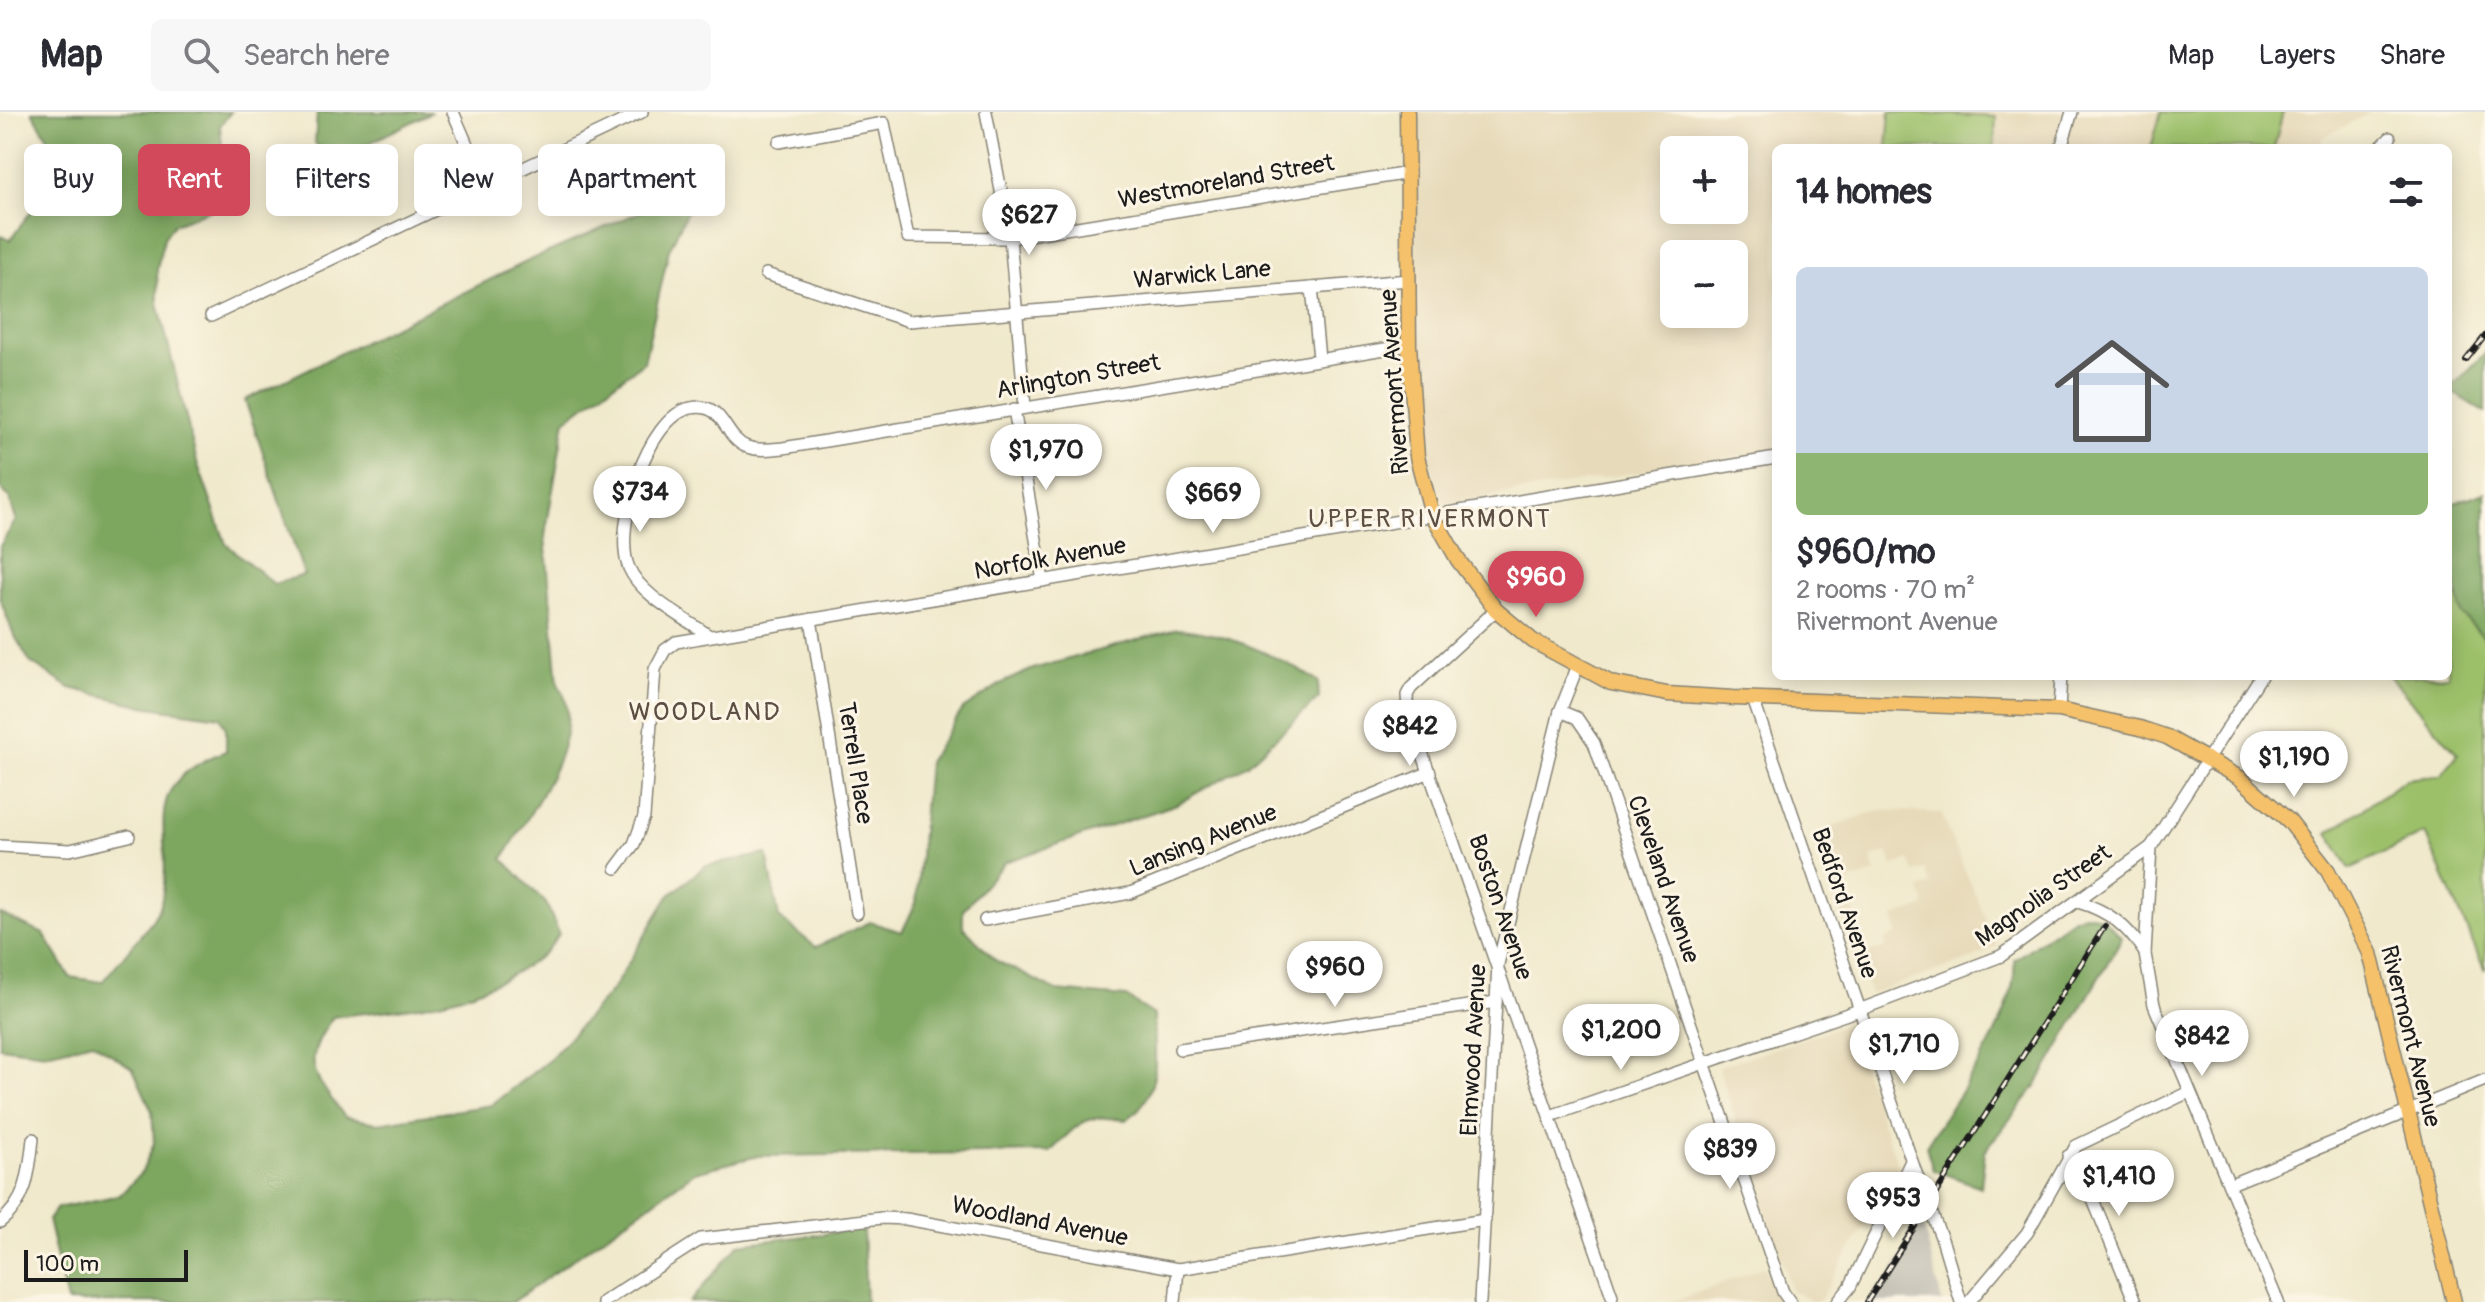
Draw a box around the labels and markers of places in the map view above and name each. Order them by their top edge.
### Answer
pin: $627 [982,189,1076,257]
pin: $1,970 [981,424,1111,492]
pin: $734 [593,466,687,534]
pin: $669 [1166,467,1260,535]
pin: $960 [1489,551,1583,619]
pin: $842 [1363,700,1457,768]
pin: $1,190 [2229,731,2359,799]
pin: $960 [1288,941,1382,1009]
pin: $1,200 [1556,1004,1686,1072]
pin: $842 [2155,1010,2249,1078]
pin: $1,710 [1839,1018,1969,1086]
pin: $839 [1683,1123,1777,1191]
pin: $1,410 [2054,1150,2184,1218]
pin: $953 [1846,1172,1940,1240]

